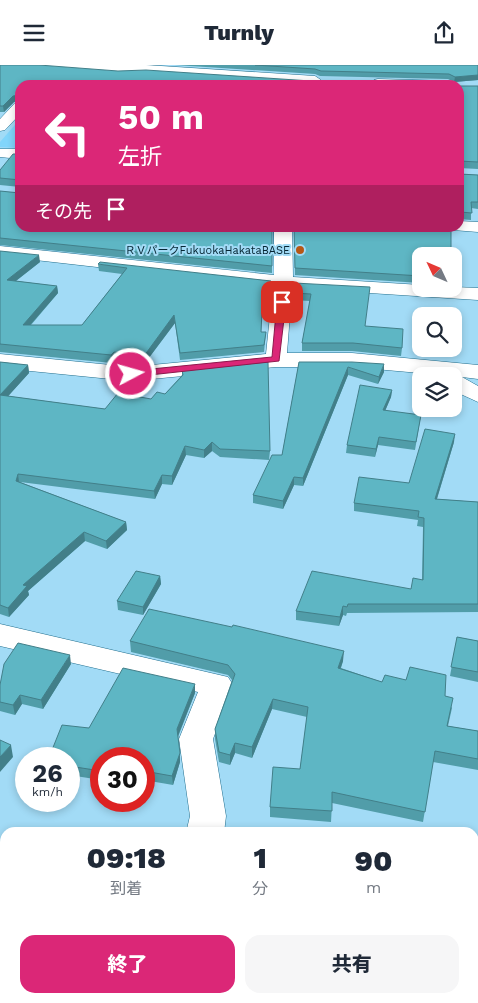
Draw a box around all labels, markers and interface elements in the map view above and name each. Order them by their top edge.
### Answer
icon: menu [20,19,48,47]
icon: share [430,19,458,47]
text: Turnly [204,20,274,45]
text: 50 m [118,96,204,138]
icon: left [35,100,100,165]
text: 左折 [118,144,162,169]
icon: arrive [102,195,130,223]
text: その先 [35,200,92,223]
place label: ＲＶパークFukuokaHakataBASE [124,244,290,257]
marker: ＲＶパークFukuokaHakataBASE [294,244,306,256]
north arrow [412,247,462,297]
map controls [412,247,462,417]
pin [261,281,303,323]
icon: arrive [268,288,296,316]
button: search [412,307,462,357]
position arrow [104,347,156,399]
button: layers [412,367,462,417]
speed limit sign: 30 [90,747,155,812]
text: 26 [32,759,63,788]
text: km/h [32,785,63,799]
text: 09:18 [86,840,166,875]
text: 1 [254,840,267,875]
text: 90 [355,843,393,878]
text: m [366,878,381,897]
text: 到着 [110,879,142,898]
text: 分 [252,879,268,898]
button: 終了 [20,935,235,993]
button: 共有 [245,935,459,993]

